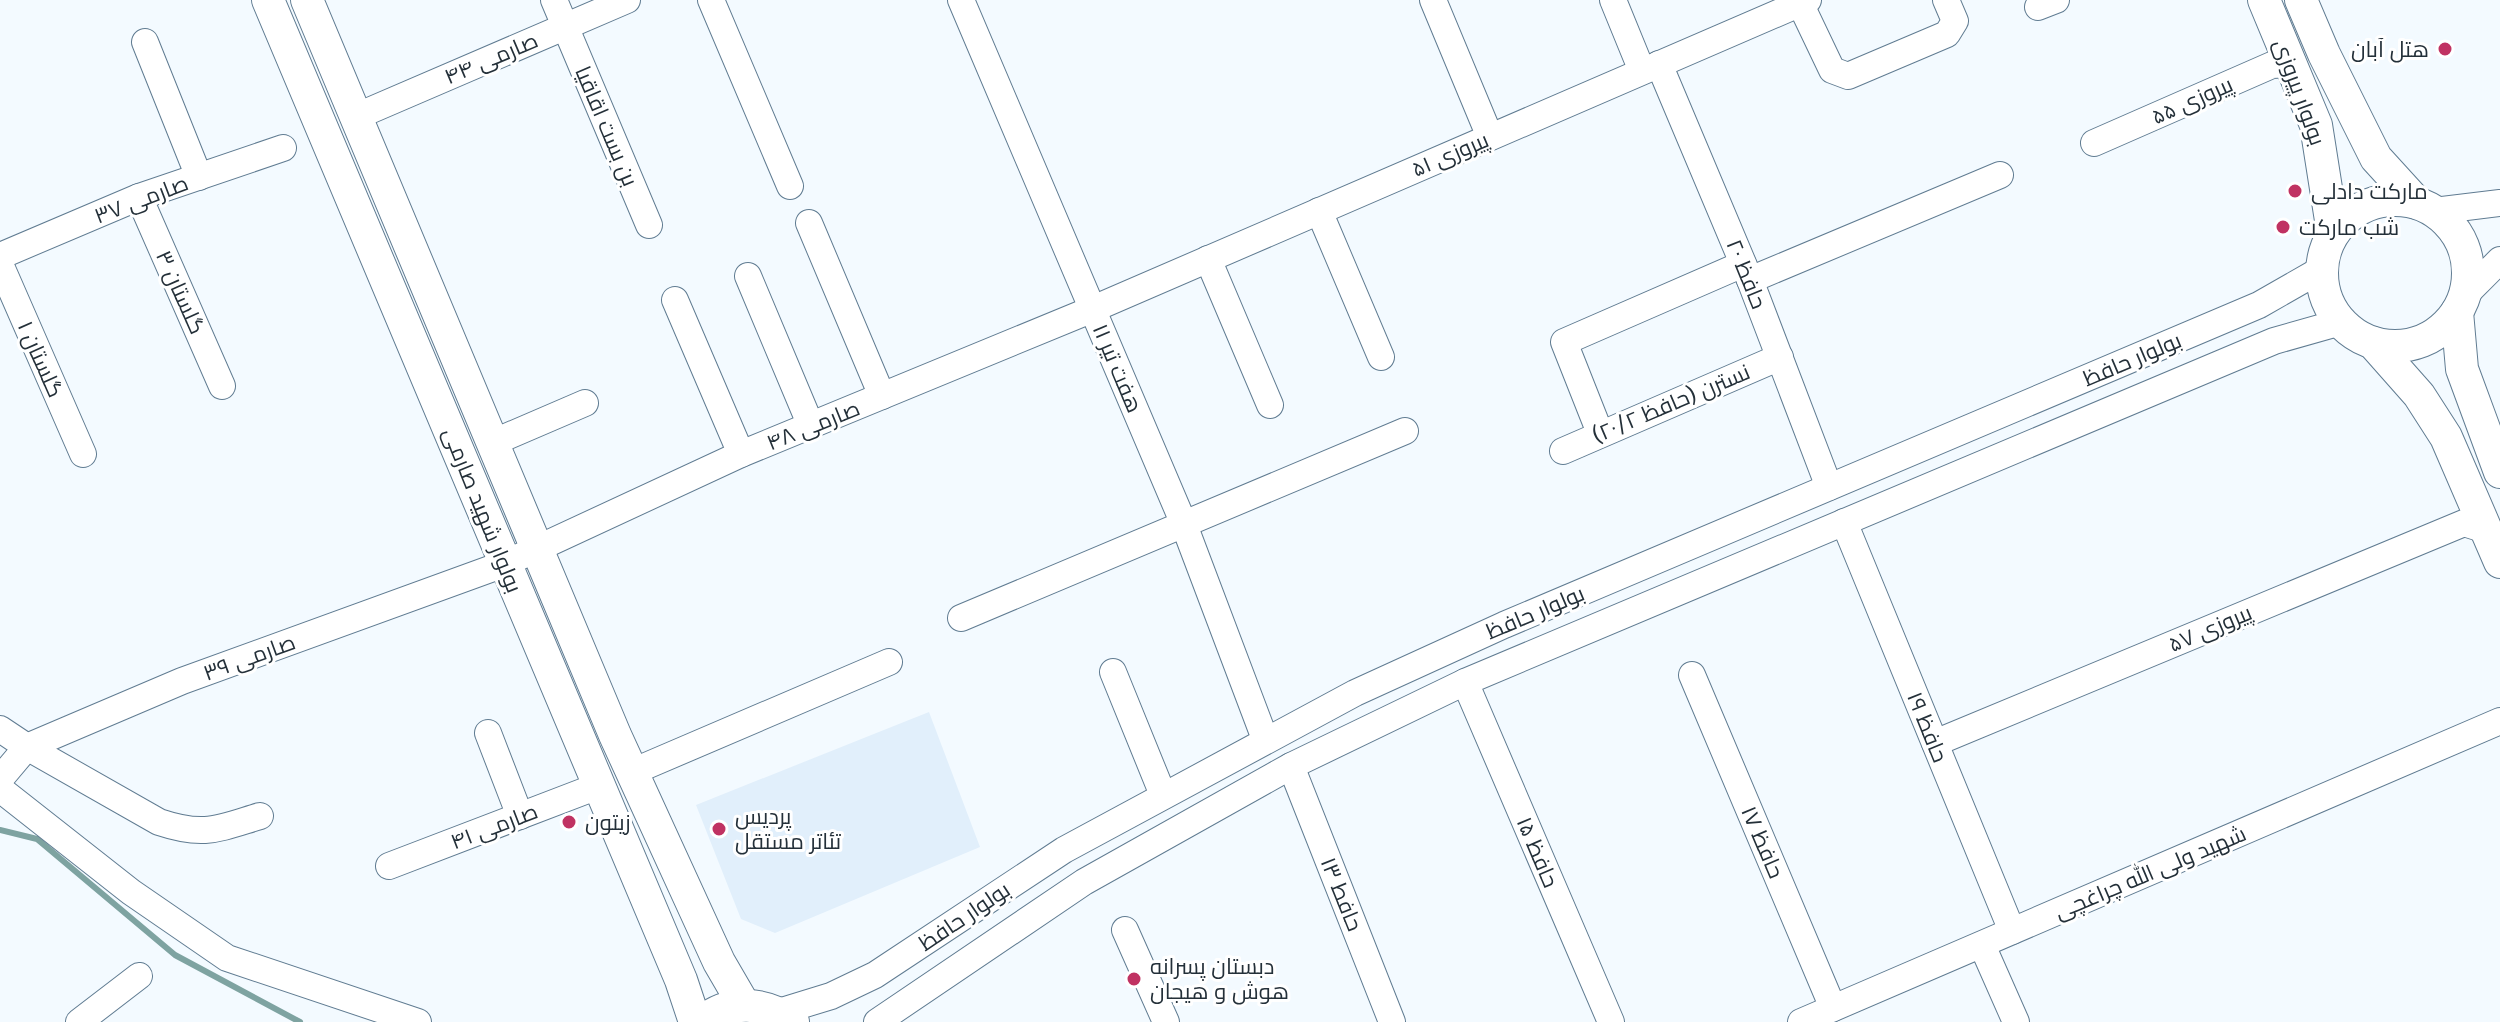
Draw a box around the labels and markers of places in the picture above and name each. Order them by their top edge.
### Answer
place label: هتل آبان [2351,36,2429,63]
marker: هتل آبان [2436,40,2454,58]
place label: مارکت دادلی [2311,178,2428,205]
marker: مارکت دادلی [2286,182,2304,200]
place label: شب مارکت [2299,214,2399,241]
marker: شب مارکت [2274,218,2292,236]
place label: پردیس تئاتر مستقل [735,803,841,855]
place label: زیتون [585,809,631,836]
marker: زیتون [560,813,578,831]
marker: پردیس تئاتر مستقل [710,820,728,838]
place label: دبستان پسرانه هوش و هیجان [1150,953,1289,1005]
marker: دبستان پسرانه هوش و هیجان [1125,970,1143,988]

